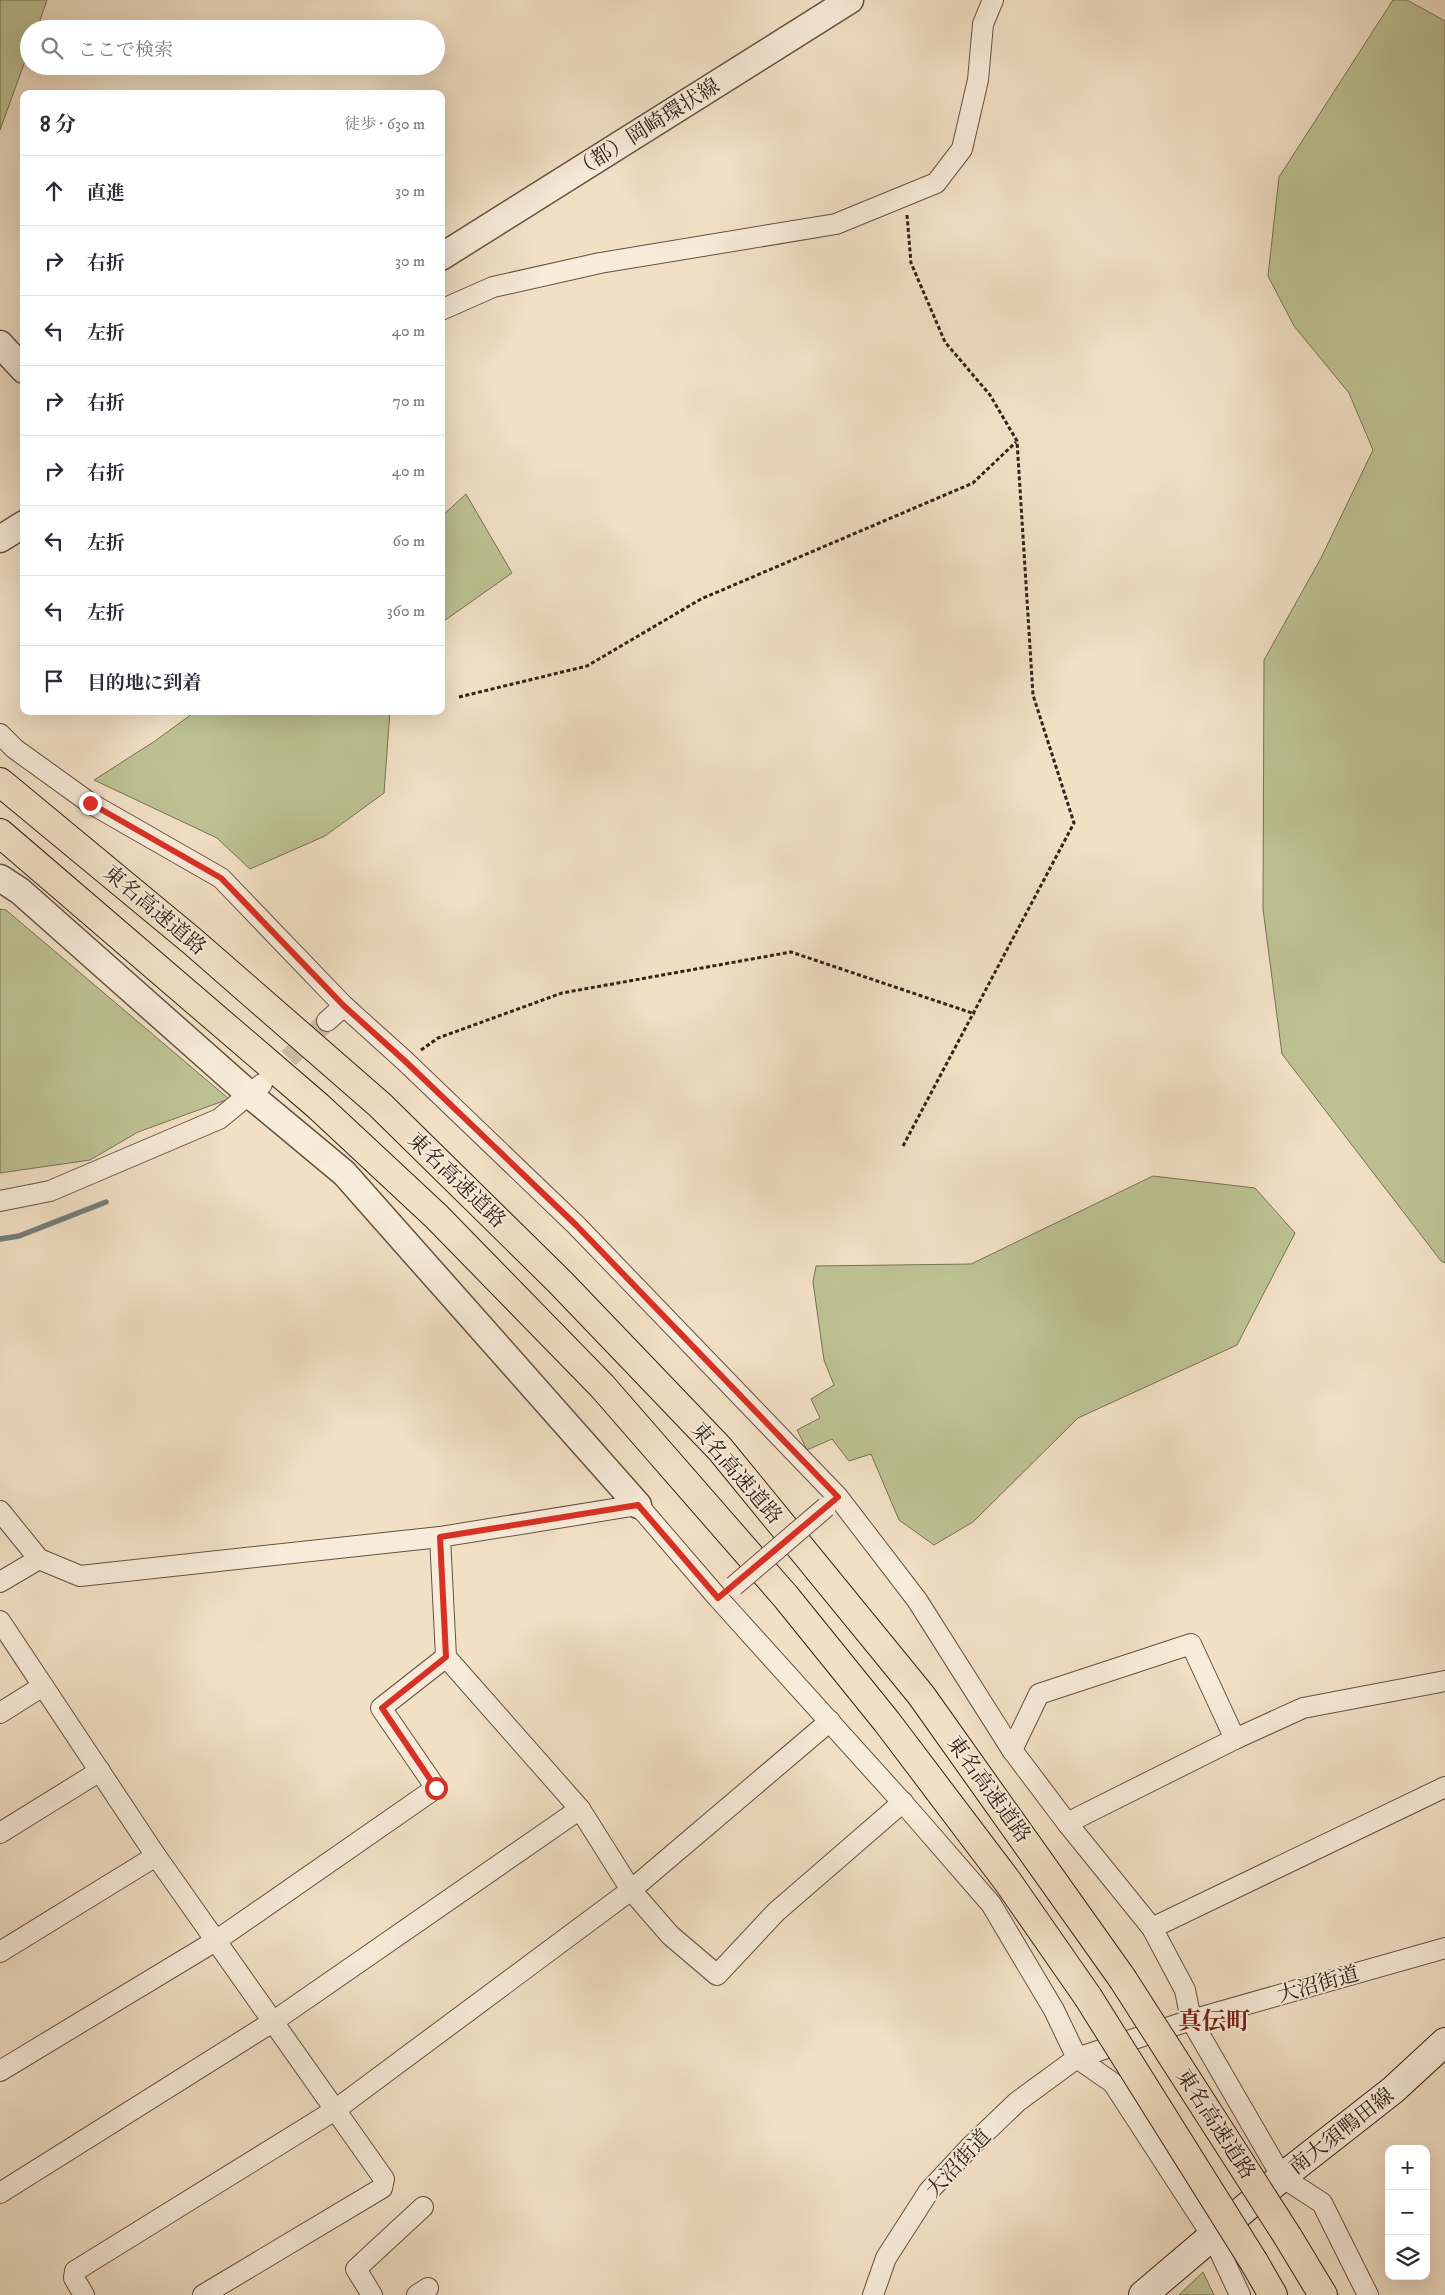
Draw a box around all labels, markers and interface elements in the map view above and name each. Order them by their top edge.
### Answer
search box [20,20,445,75]
icon: search [38,34,66,62]
text: ここで検索 [78,39,173,62]
street label: （都）岡崎環状線 [568,73,725,184]
text: 8 分 [40,112,76,138]
text: 徒歩 · 630 m [344,114,425,134]
icon: ahead [40,177,68,205]
text: 30 m [395,181,425,201]
text: 直進 [87,182,125,205]
icon: right [40,247,68,275]
text: 30 m [395,251,425,271]
text: 右折 [87,252,125,275]
icon: left [40,317,68,345]
text: 40 m [392,321,425,341]
text: 左折 [87,322,125,345]
icon: right [40,387,68,415]
text: 70 m [393,391,425,411]
text: 右折 [87,392,125,415]
icon: right [40,457,68,485]
text: 40 m [392,461,425,481]
text: 右折 [87,462,125,485]
icon: left [40,527,68,555]
text: 60 m [393,531,425,551]
text: 左折 [87,532,125,555]
icon: left [40,597,68,625]
text: 360 m [387,601,425,621]
text: 左折 [87,602,125,625]
icon: arrive [40,667,68,695]
text: 目的地に到着 [87,672,201,695]
route end [79,792,102,815]
street label: 東名高速道路 [98,860,211,961]
street label: 東名高速道路 [402,1128,511,1234]
street label: 東名高速道路 [685,1418,787,1530]
street label: 東名高速道路 [941,1731,1036,1848]
route start [425,1777,448,1800]
street label: 大沼街道 [1274,1961,1362,2009]
district label: 真伝町 [1178,2007,1250,2037]
street label: 東名高速道路 [1170,2065,1260,2184]
street label: 南大須鴨田線 [1284,2083,1399,2181]
street label: 大沼街道 [921,2124,997,2203]
map controls [1385,2145,1430,2280]
button: + [1385,2145,1430,2190]
button: − [1385,2190,1430,2235]
button: layers [1385,2235,1430,2280]

